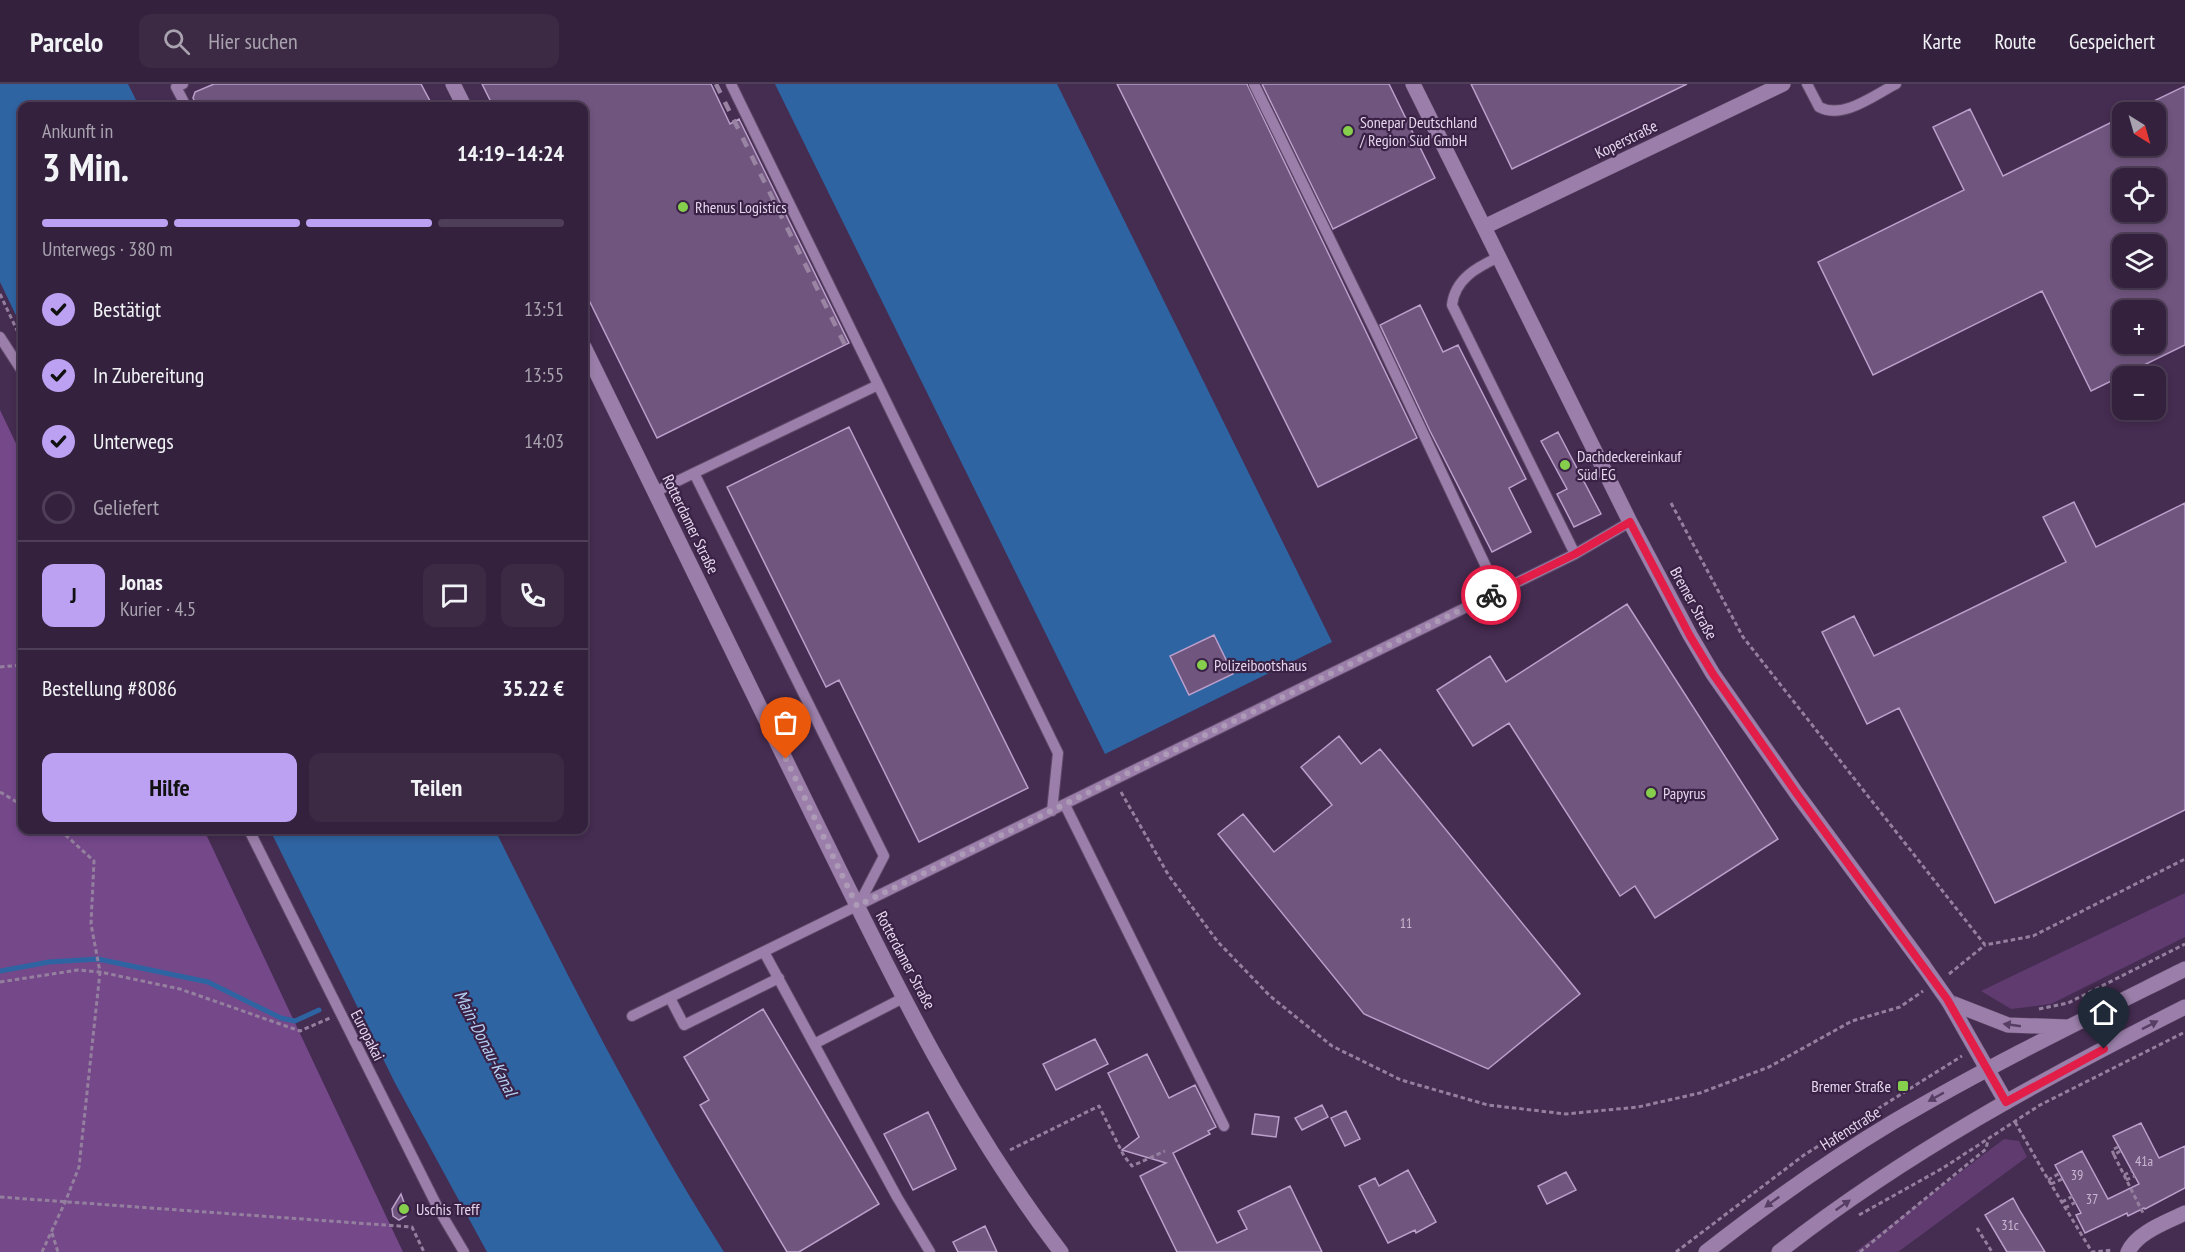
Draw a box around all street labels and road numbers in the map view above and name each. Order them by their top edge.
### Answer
street label: Koperstraße [1591,115,1661,163]
street label: Rotterdamer Straße [658,471,724,577]
street label: Bremer Straße [1666,563,1722,643]
street label: Rotterdamer Straße [872,908,940,1012]
street label: Europakai [347,1006,389,1064]
street label: Hafenstraße [1816,1102,1884,1154]

